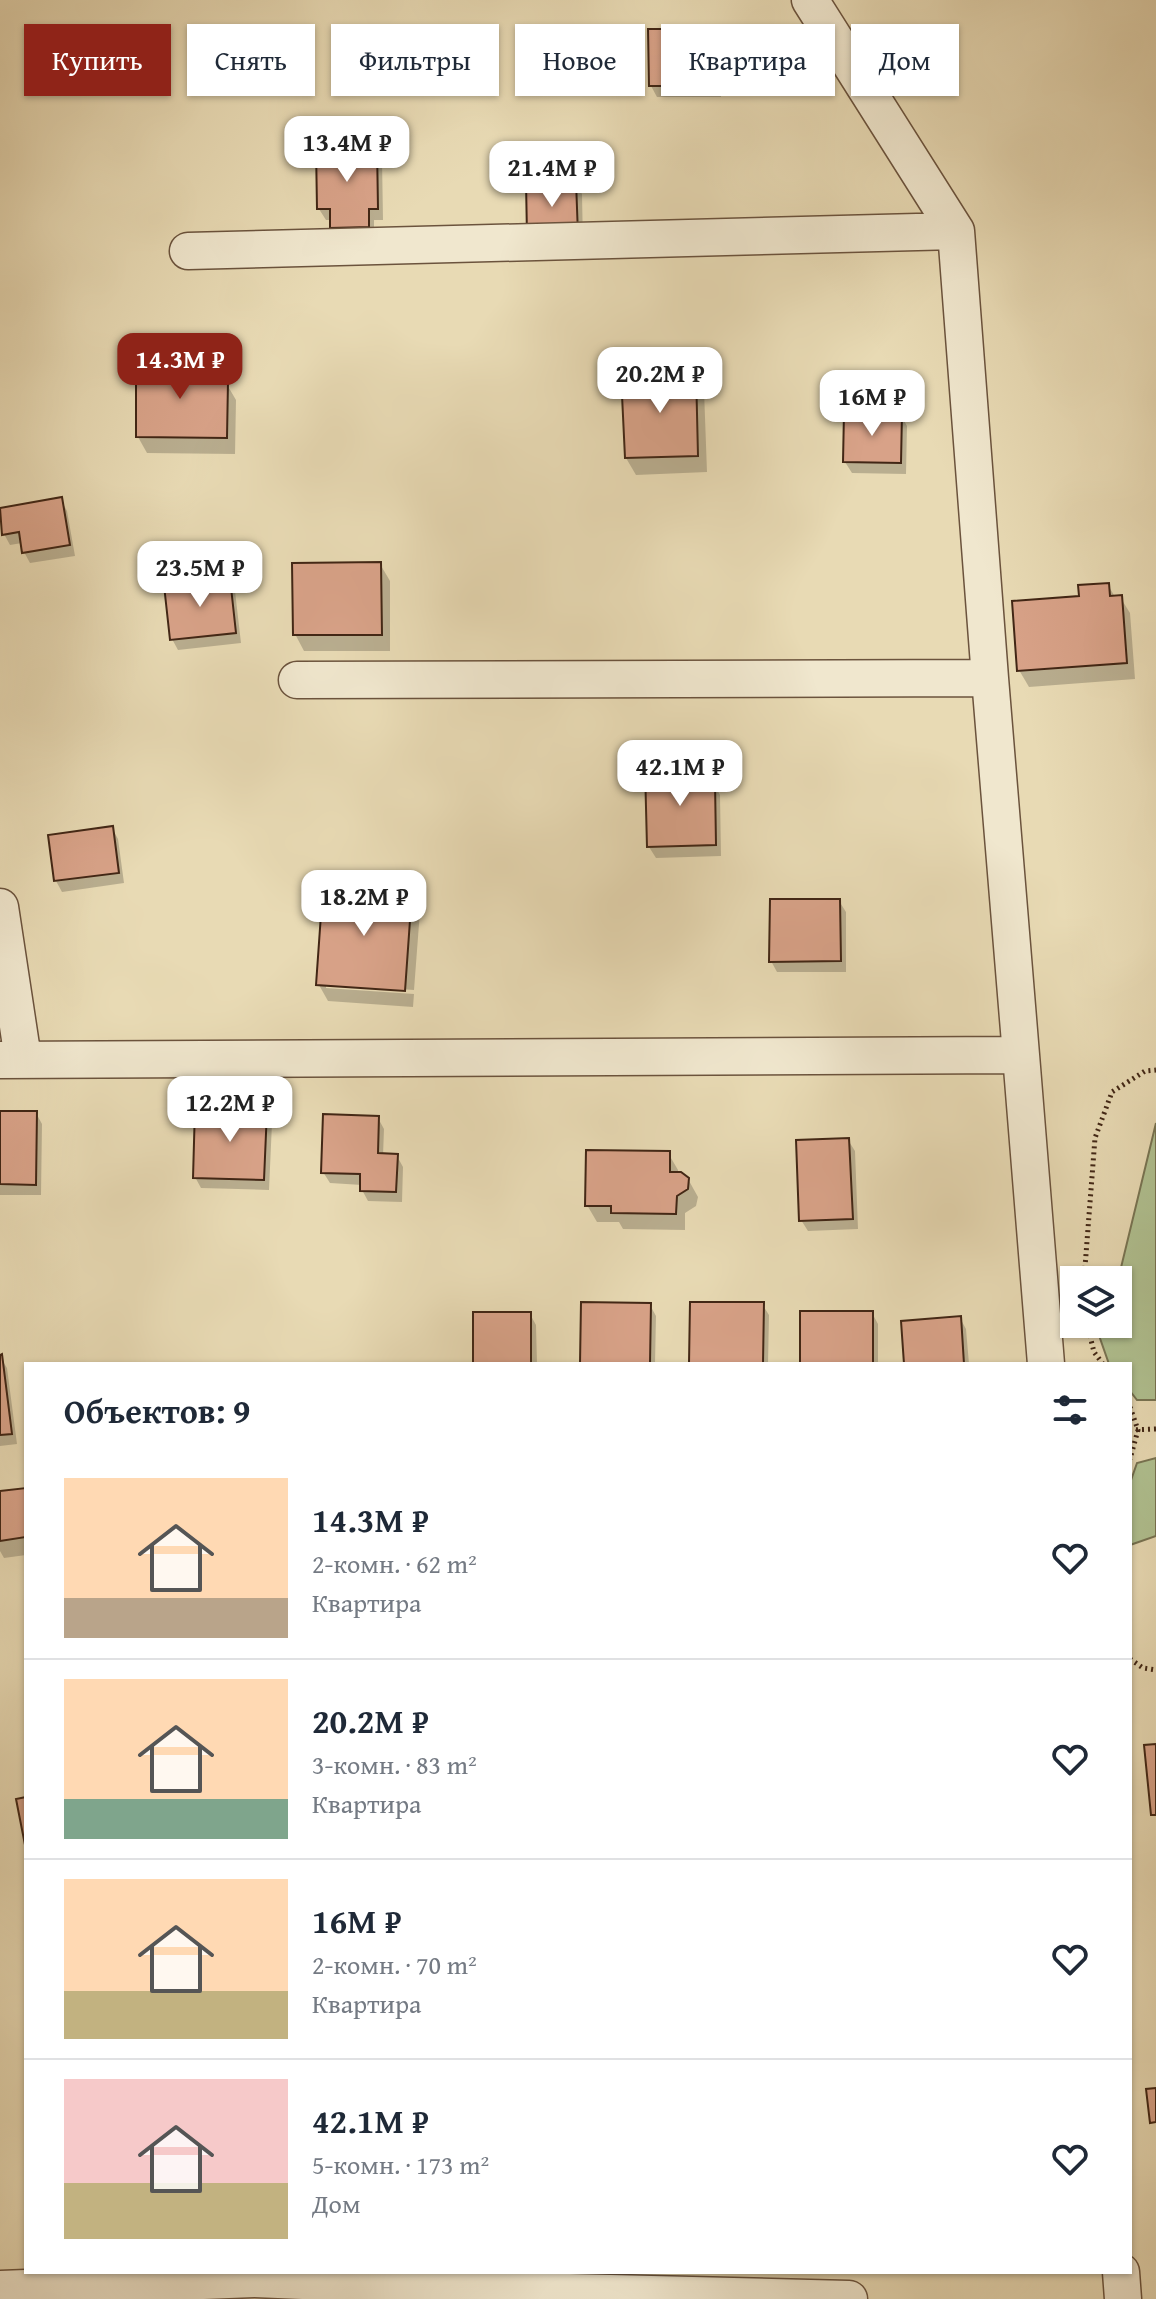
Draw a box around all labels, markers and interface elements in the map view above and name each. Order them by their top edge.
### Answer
chip: Купить [24,24,171,96]
chip: Снять [187,24,315,96]
chip: Фильтры [331,24,499,96]
chip: Новое [515,24,645,96]
chip: Квартира [661,24,835,96]
chip: Дом [851,24,959,96]
pin: 13.4M ₽ [273,116,421,184]
text: 13.4M ₽ [302,122,392,161]
pin: 21.4M ₽ [478,141,626,209]
text: 21.4M ₽ [507,147,597,186]
pin: 14.3M ₽ [106,333,254,401]
text: 14.3M ₽ [135,339,225,378]
pin: 20.2M ₽ [586,347,734,415]
text: 20.2M ₽ [615,353,705,392]
pin: 16M ₽ [816,370,928,438]
text: 16M ₽ [838,376,906,415]
pin: 23.5M ₽ [126,541,274,609]
text: 23.5M ₽ [155,547,245,586]
pin: 42.1M ₽ [606,740,754,808]
text: 42.1M ₽ [635,746,725,785]
pin: 18.2M ₽ [290,870,438,938]
text: 18.2M ₽ [319,876,409,915]
pin: 12.2M ₽ [156,1076,304,1144]
text: 12.2M ₽ [185,1082,275,1121]
map controls [1060,1266,1132,1338]
button: layers [1060,1266,1132,1338]
text: Объектов: 9 [64,1386,250,1435]
icon: filters [1048,1388,1092,1432]
text: 14.3M ₽ [312,1495,429,1544]
icon: home [128,1510,224,1606]
icon: heart [1048,1536,1092,1580]
text: 2-комн. · 62 m² [312,1544,477,1583]
text: Квартира [312,1583,421,1622]
text: 20.2M ₽ [312,1696,429,1745]
icon: home [128,1711,224,1807]
icon: heart [1048,1737,1092,1781]
text: 3-комн. · 83 m² [312,1745,477,1784]
text: Квартира [312,1784,421,1823]
text: 16M ₽ [312,1896,402,1945]
icon: home [128,1911,224,2007]
icon: heart [1048,1937,1092,1981]
text: 2-комн. · 70 m² [312,1945,477,1984]
text: Квартира [312,1984,421,2023]
text: 42.1M ₽ [312,2096,429,2145]
icon: home [128,2111,224,2207]
icon: heart [1048,2137,1092,2181]
text: 5-комн. · 173 m² [312,2145,489,2184]
text: Дом [312,2184,360,2223]

